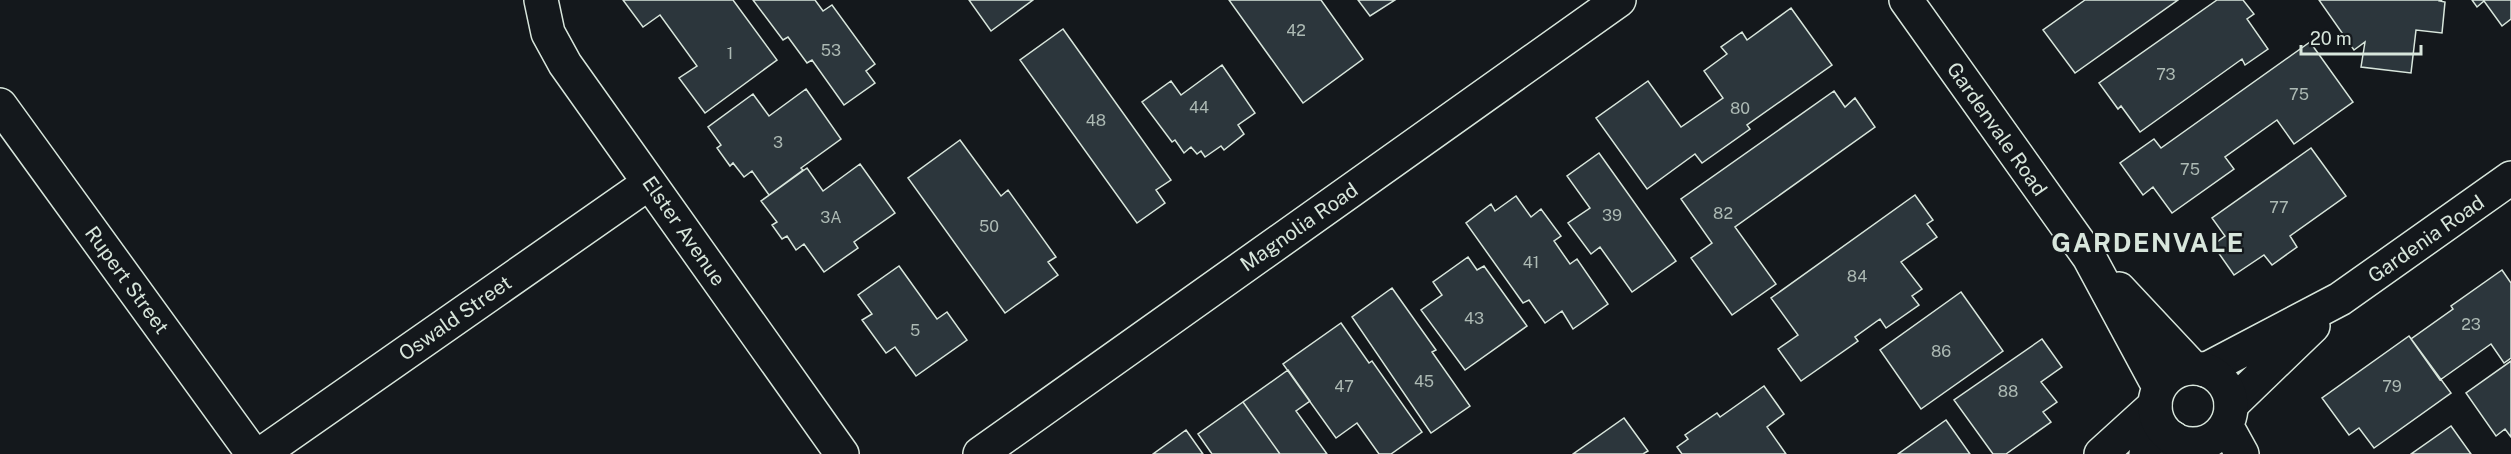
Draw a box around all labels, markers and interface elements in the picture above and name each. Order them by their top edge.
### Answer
scale bar [2301,18,2421,56]
house number: 42 [1286,21,1306,40]
text: 20 m [2310,28,2352,49]
house number: 53 [821,41,841,60]
house number: 1 [727,44,733,63]
street label: Gardenvale Road [1942,58,2052,200]
house number: 73 [2156,65,2176,84]
house number: 75 [2289,85,2309,104]
house number: 44 [1189,98,1209,117]
house number: 80 [1730,99,1750,118]
house number: 48 [1086,111,1106,130]
house number: 3 [773,133,783,152]
house number: 75 [2180,160,2200,179]
street label: Elster Avenue [637,172,731,290]
street label: Magnolia Road [1236,178,1362,276]
street label: Gardenia Road [2363,190,2489,288]
house number: 77 [2269,198,2289,217]
house number: 82 [1713,204,1733,223]
house number: 39 [1602,206,1622,225]
house number: 3A [820,208,842,227]
house number: 50 [979,217,999,236]
street label: Rupert Street [80,222,174,338]
district label: GARDENVALE [2051,227,2245,258]
house number: 41 [1523,253,1539,272]
house number: 84 [1847,267,1867,286]
street label: Oswald Street [394,270,516,366]
house number: 43 [1464,309,1484,328]
house number: 23 [2461,315,2481,334]
house number: 5 [910,321,920,340]
house number: 86 [1931,342,1951,361]
house number: 45 [1414,372,1434,391]
house number: 47 [1334,377,1354,396]
house number: 79 [2382,377,2402,396]
house number: 88 [1998,382,2018,401]

